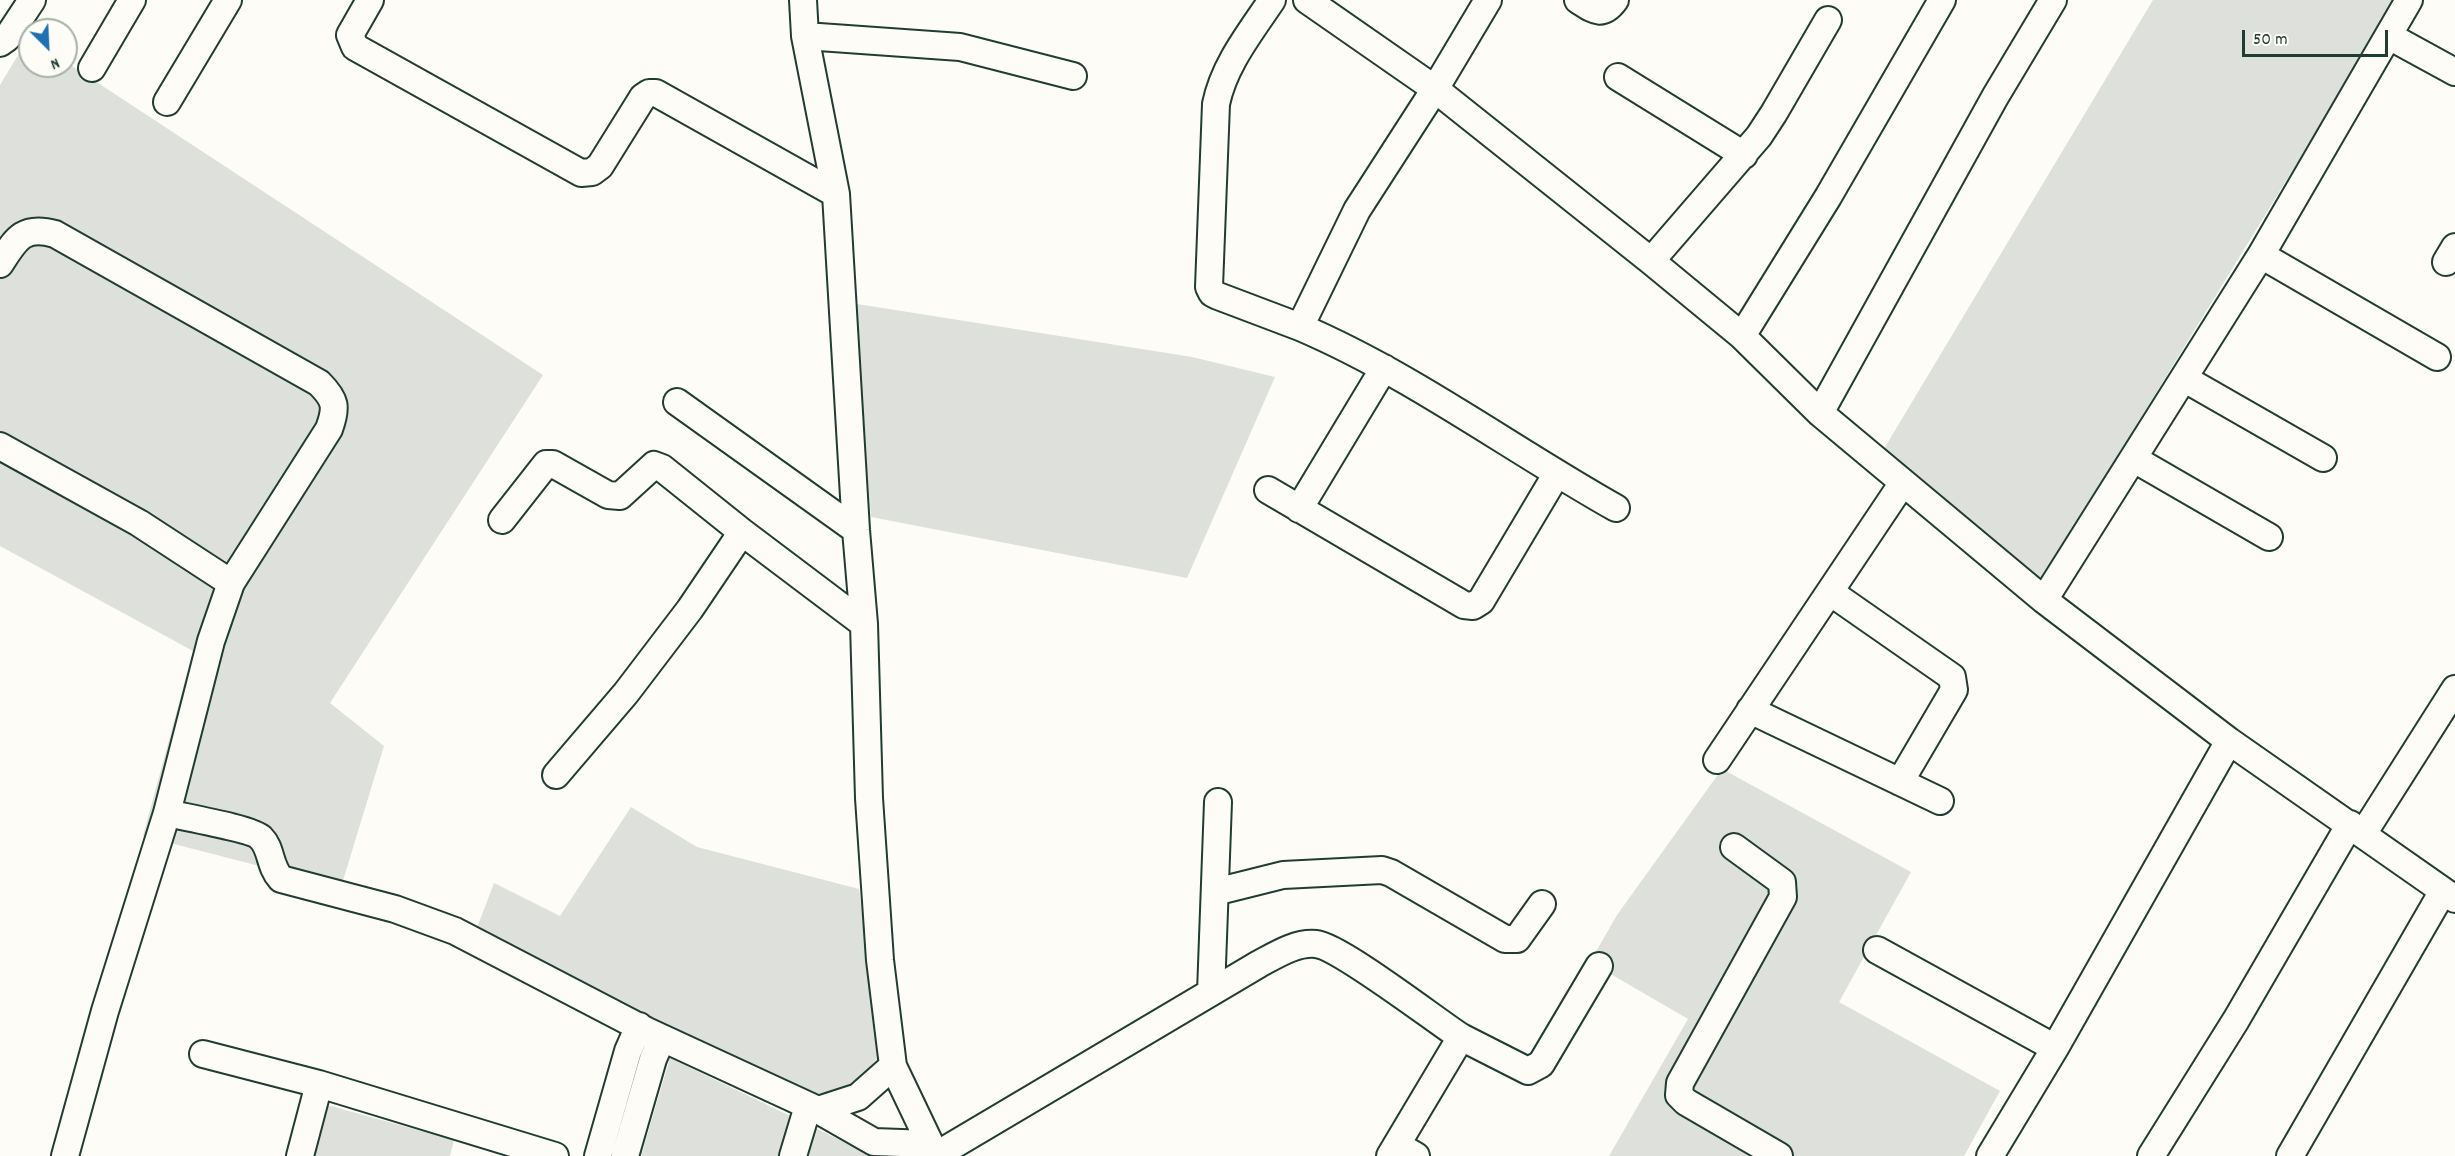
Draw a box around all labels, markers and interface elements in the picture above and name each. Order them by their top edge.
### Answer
north arrow [18,18,78,78]
scale bar [2245,18,2390,56]
text: 50 m [2253,28,2288,53]
text: N [46,51,63,75]

